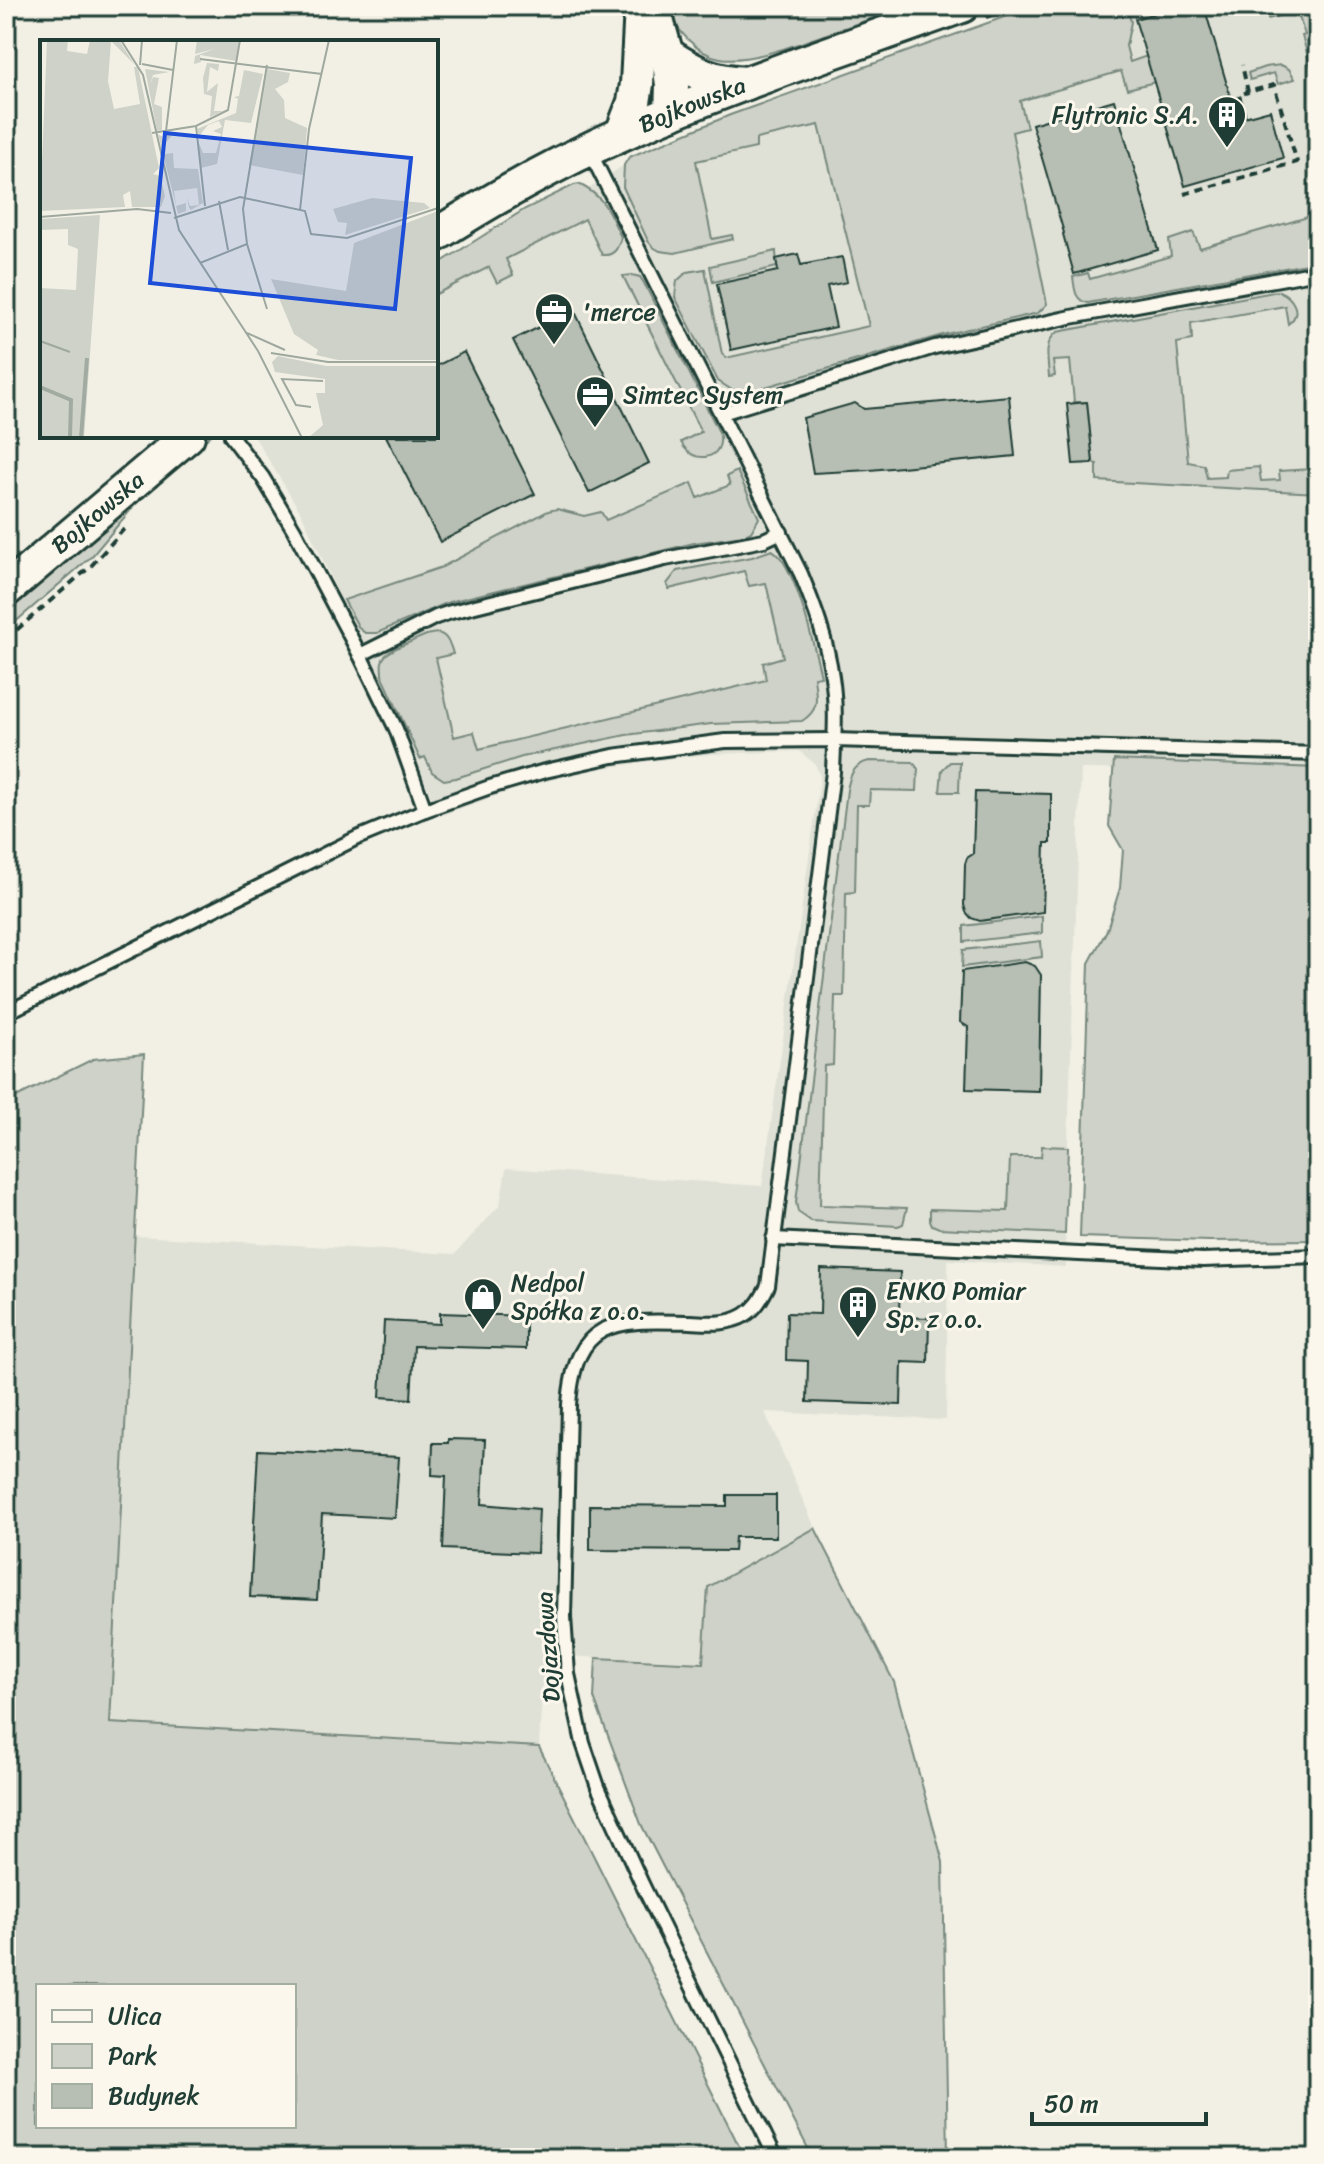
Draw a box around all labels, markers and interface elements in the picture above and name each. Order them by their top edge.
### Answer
inset map [40,40,438,438]
street label: Bojkowska [632,64,752,145]
place label: Flytronic S.A. [1052,94,1199,136]
building icon: Flytronic S.A. [1206,94,1248,149]
office icon: 'merce [533,291,575,346]
place label: 'merce [582,291,656,333]
office icon: Simtec System [574,374,616,429]
place label: Simtec System [623,374,783,416]
street label: Bojkowska [41,460,154,565]
place label: Nedpol Spółka z o.o. [511,1262,646,1332]
place label: ENKO Pomiar Sp. z o.o. [886,1270,1027,1340]
shop icon: Nedpol Spółka z o.o. [462,1276,504,1331]
building icon: ENKO Pomiar Sp. z o.o. [837,1284,879,1339]
street label: Dojazdowa [523,1590,573,1704]
legend [36,1984,296,2128]
text: Ulica [108,1995,162,2037]
text: Park [108,2035,157,2077]
text: Budynek [108,2075,199,2117]
scale bar [1032,2076,1206,2126]
text: 50 m [1044,2083,1099,2125]

